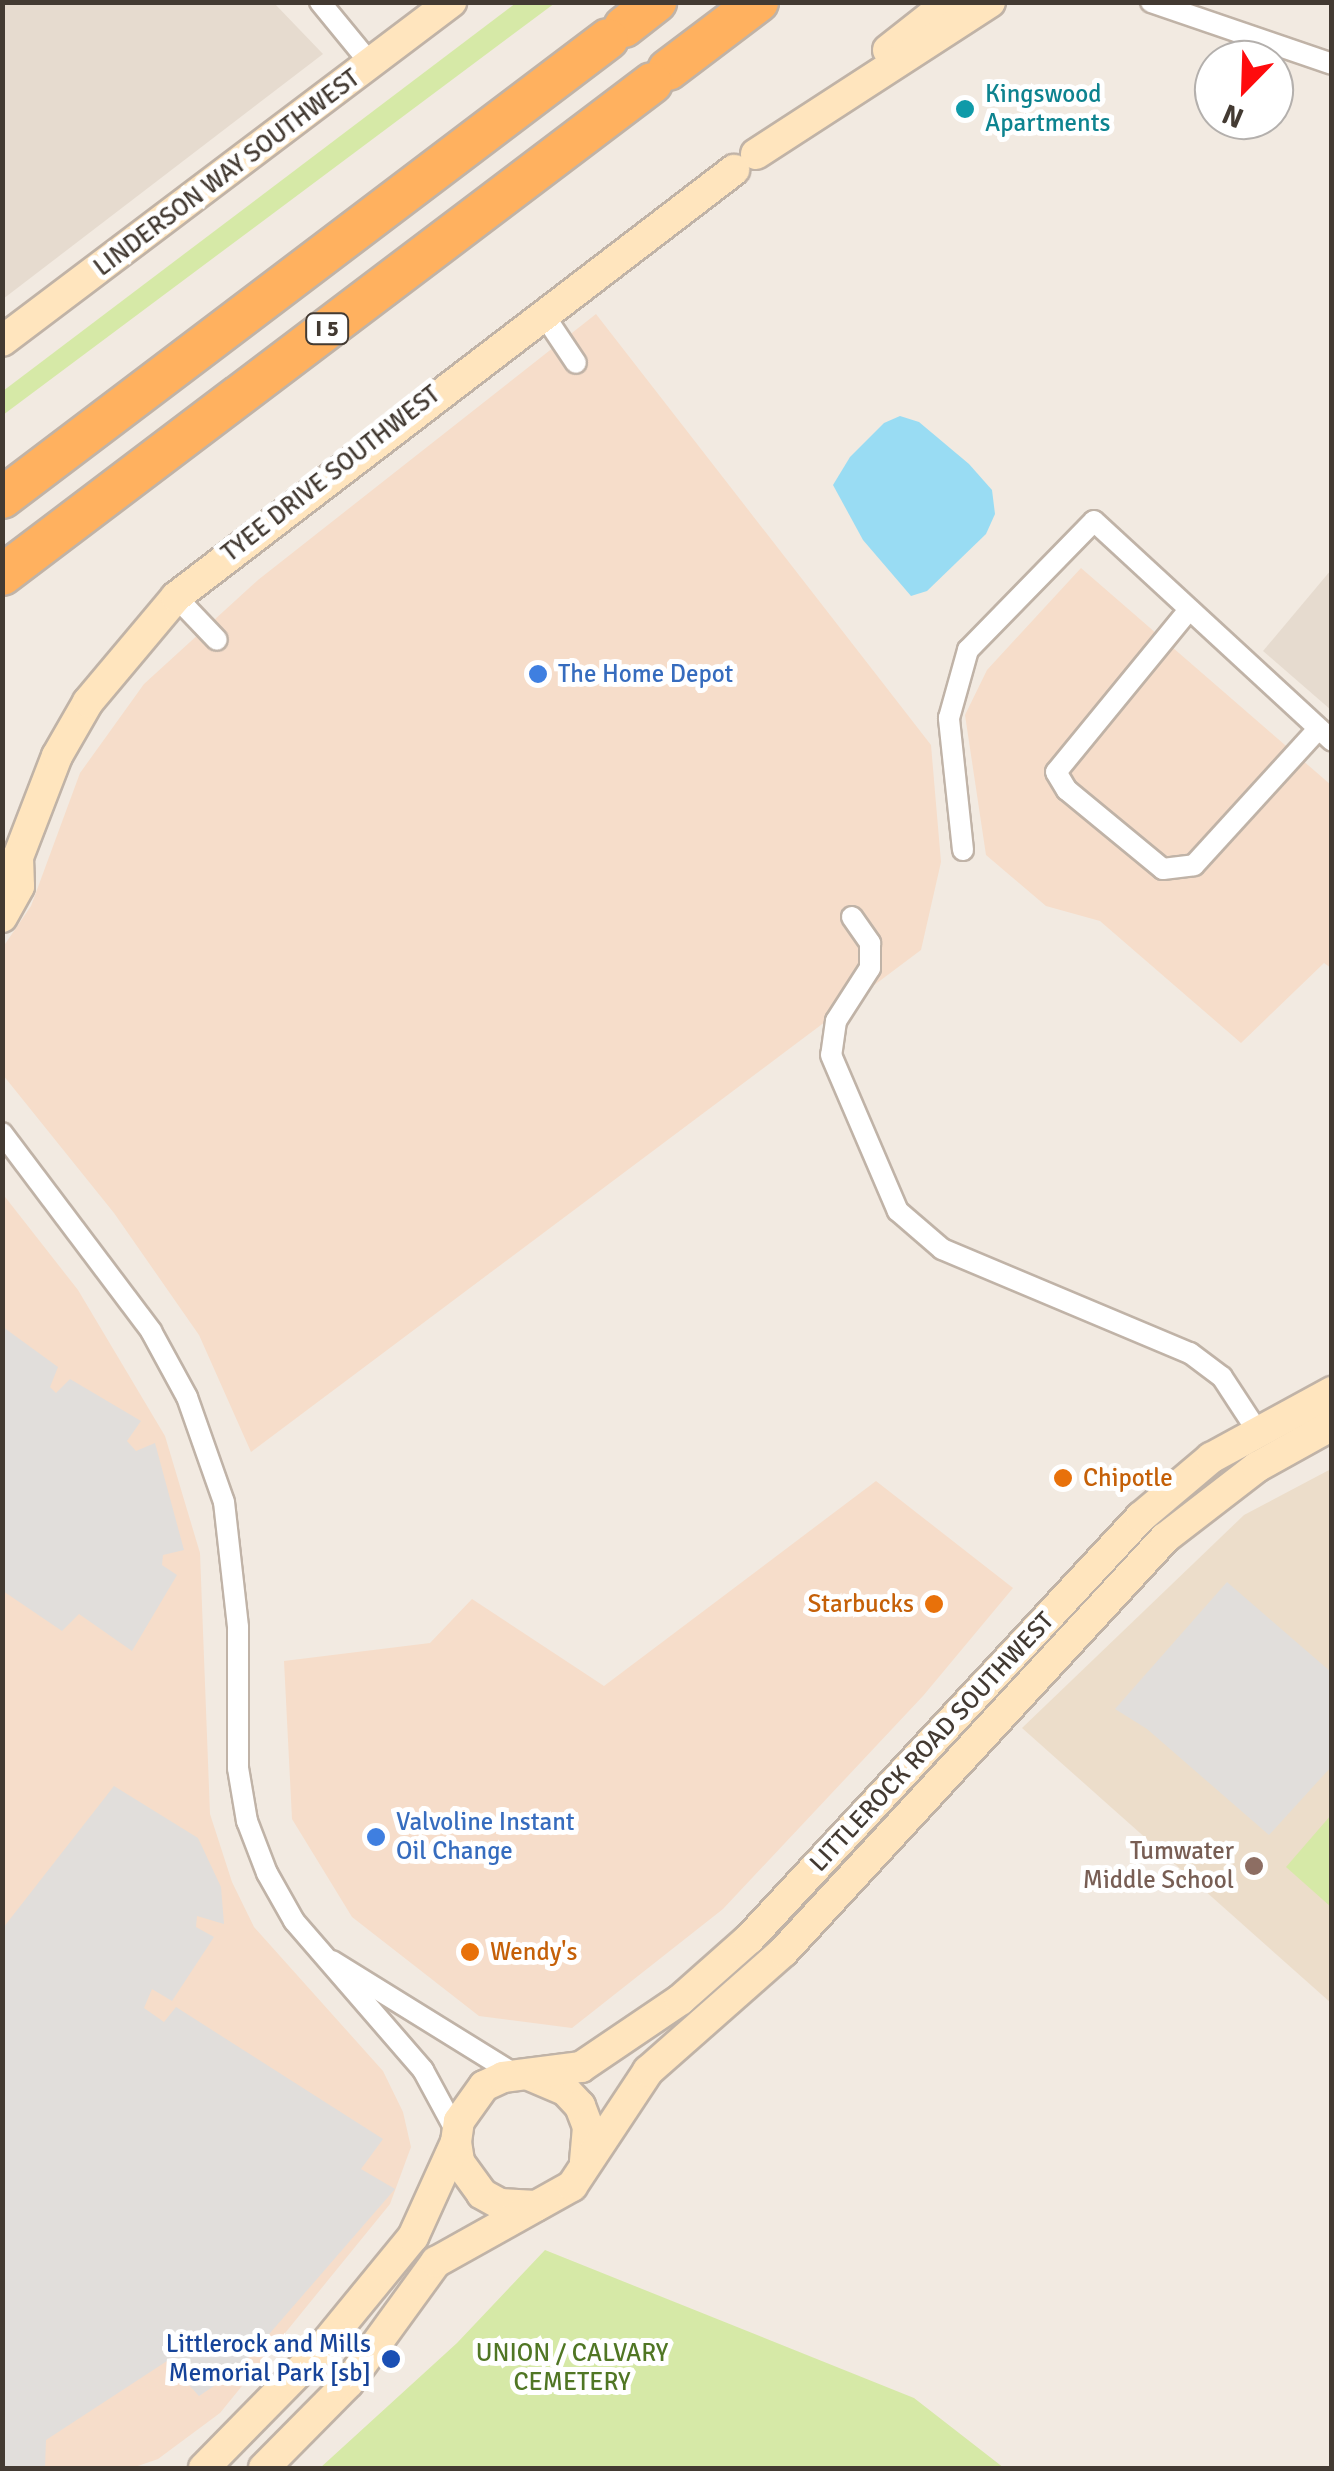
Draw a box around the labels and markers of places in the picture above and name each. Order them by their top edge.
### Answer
place label: Kingswood Apartments [985,80,1110,139]
marker: Kingswood Apartments [954,98,976,120]
place label: The Home Depot [558,659,733,689]
marker: The Home Depot [527,663,549,685]
place label: Chipotle [1083,1463,1173,1493]
marker: Chipotle [1052,1467,1074,1489]
place label: Starbucks [807,1589,914,1619]
marker: Starbucks [923,1593,945,1615]
place label: Valvoline Instant Oil Change [396,1808,575,1867]
marker: Valvoline Instant Oil Change [365,1826,387,1848]
place label: Tumwater Middle School [1083,1837,1234,1896]
marker: Tumwater Middle School [1243,1855,1265,1877]
place label: Wendy's [490,1937,577,1967]
marker: Wendy's [459,1941,481,1963]
place label: Littlerock and Mills Memorial Park [sb] [166,2330,371,2389]
marker: Littlerock and Mills Memorial Park [sb] [380,2348,402,2370]

